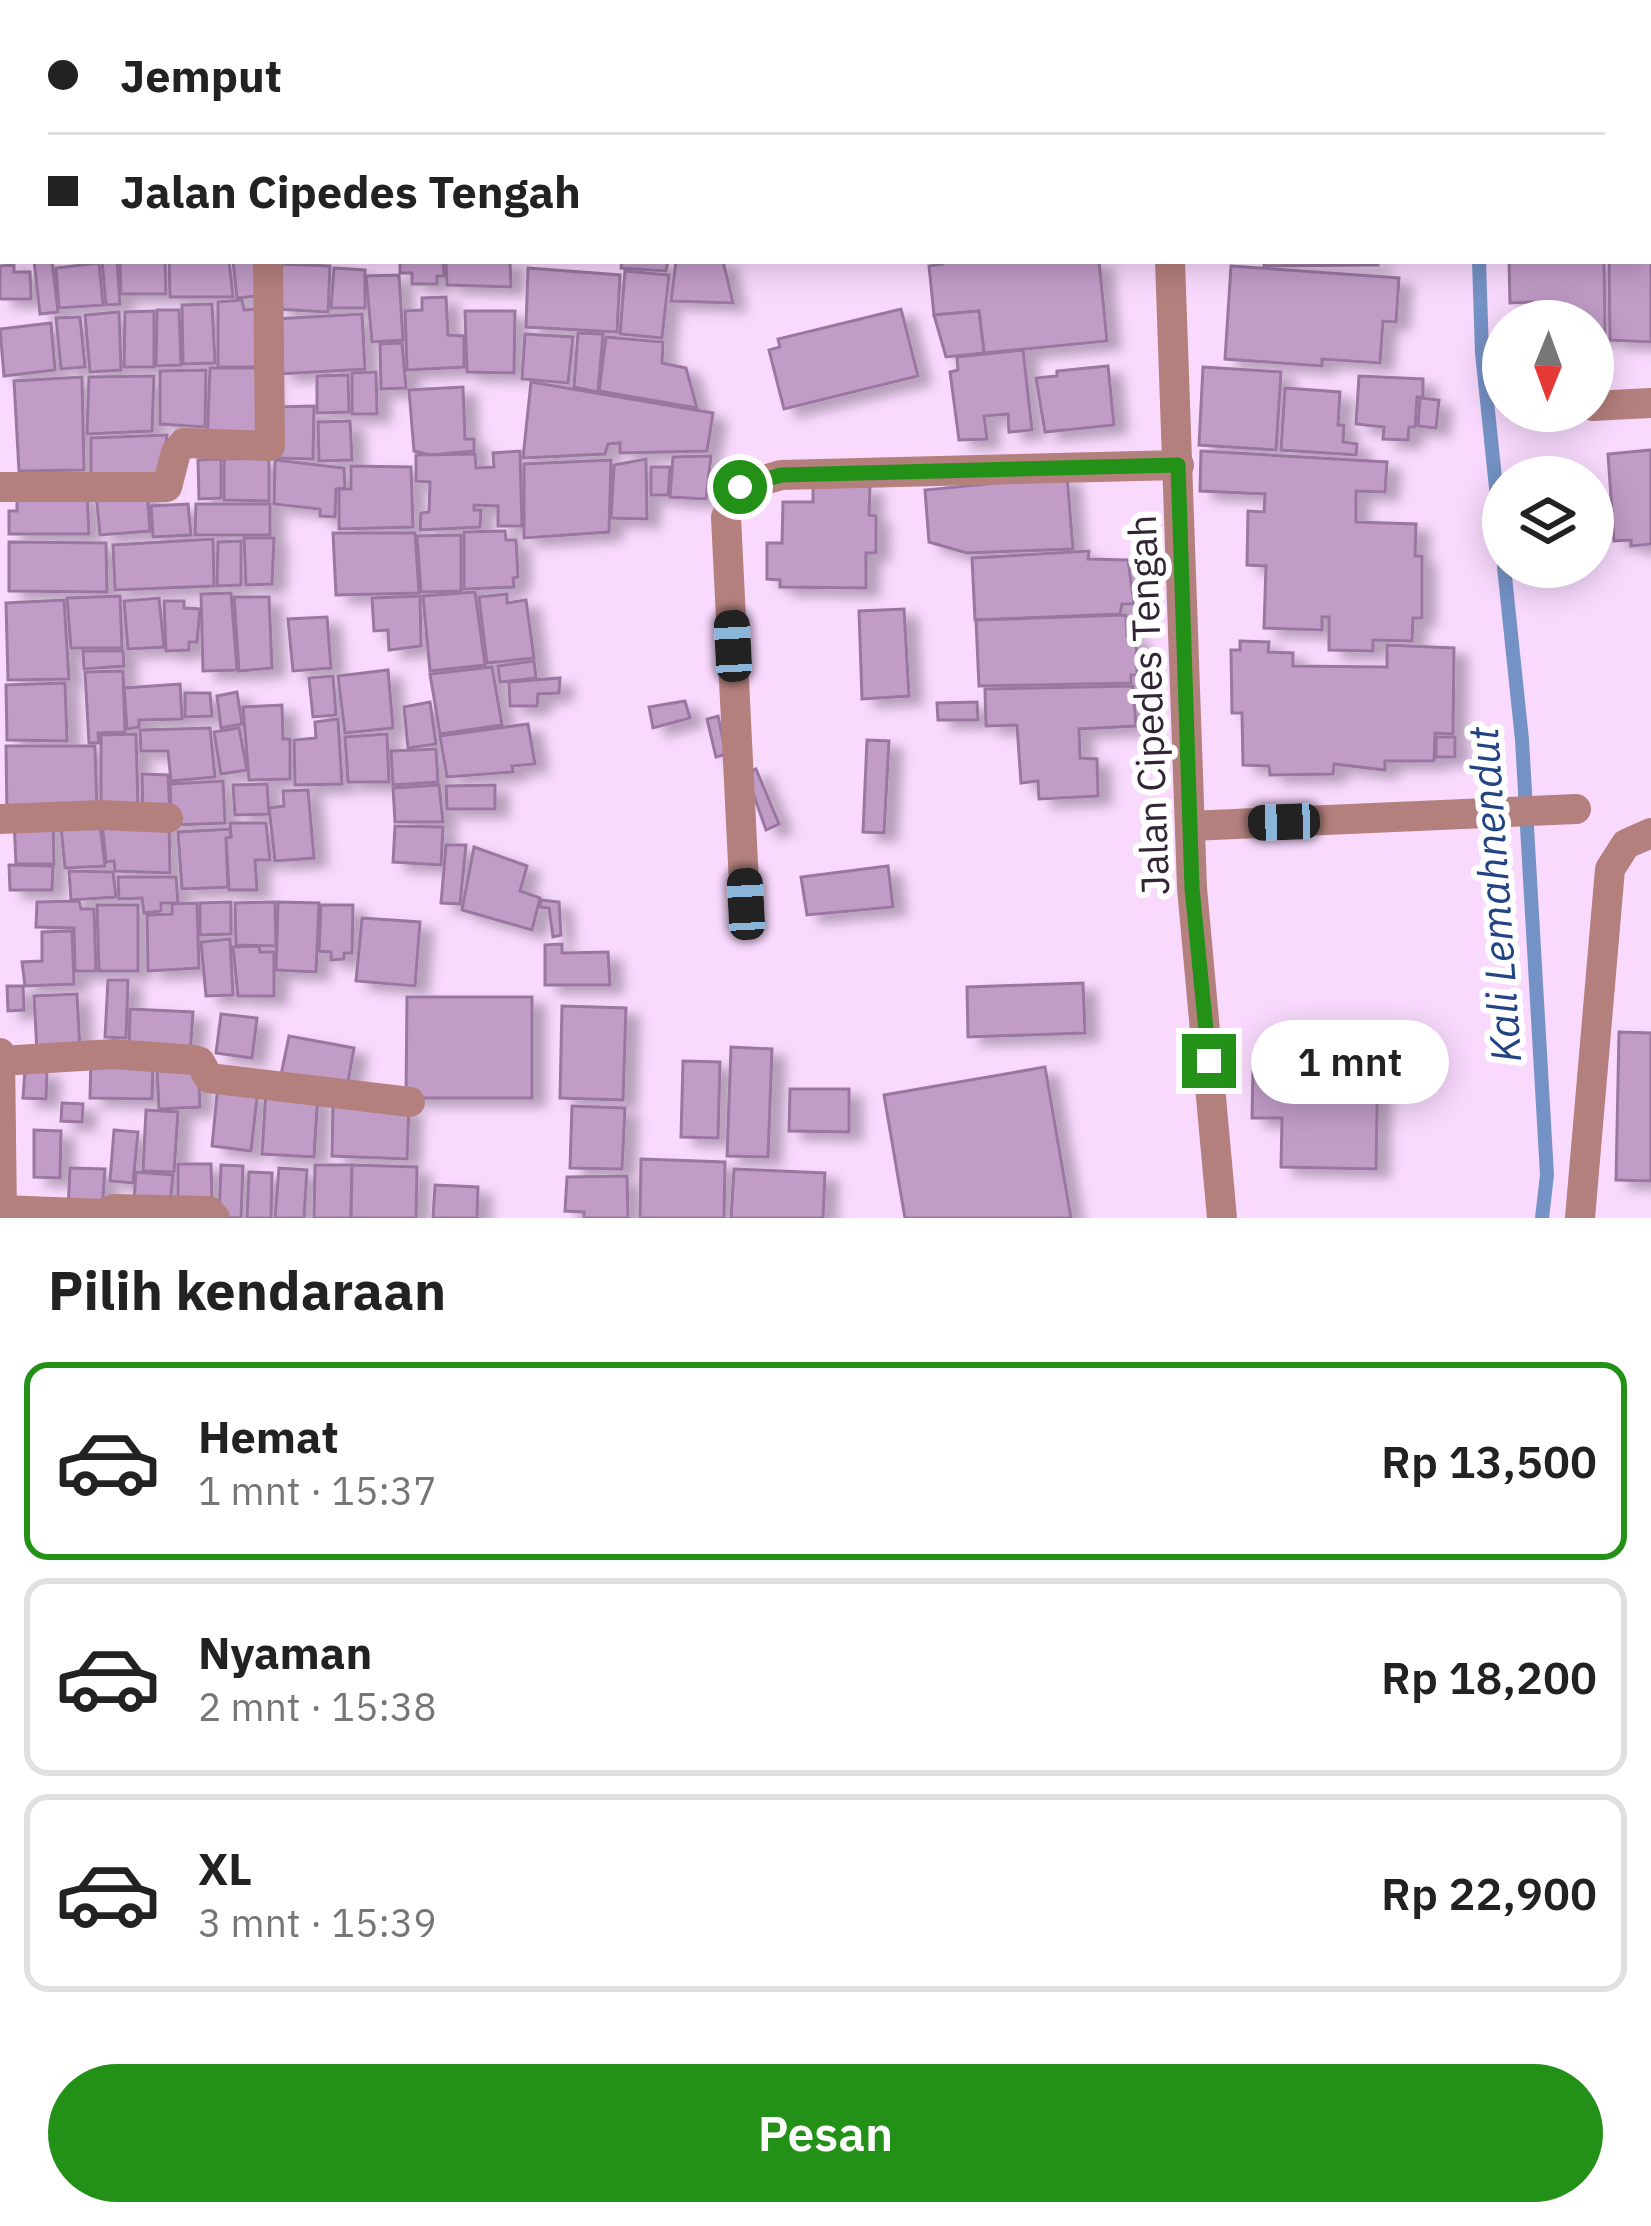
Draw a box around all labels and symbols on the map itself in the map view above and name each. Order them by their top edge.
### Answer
north arrow [1482,300,1614,432]
route start [713,460,767,514]
street label: Jalan Cipedes Tengah [1116,514,1180,896]
car [713,609,753,683]
water label: Kali Lemahnendut [1455,724,1533,1065]
car [1247,803,1321,841]
car [726,867,766,941]
callout: 1 mnt [1251,1019,1449,1103]
route end [1182,1034,1236,1088]

